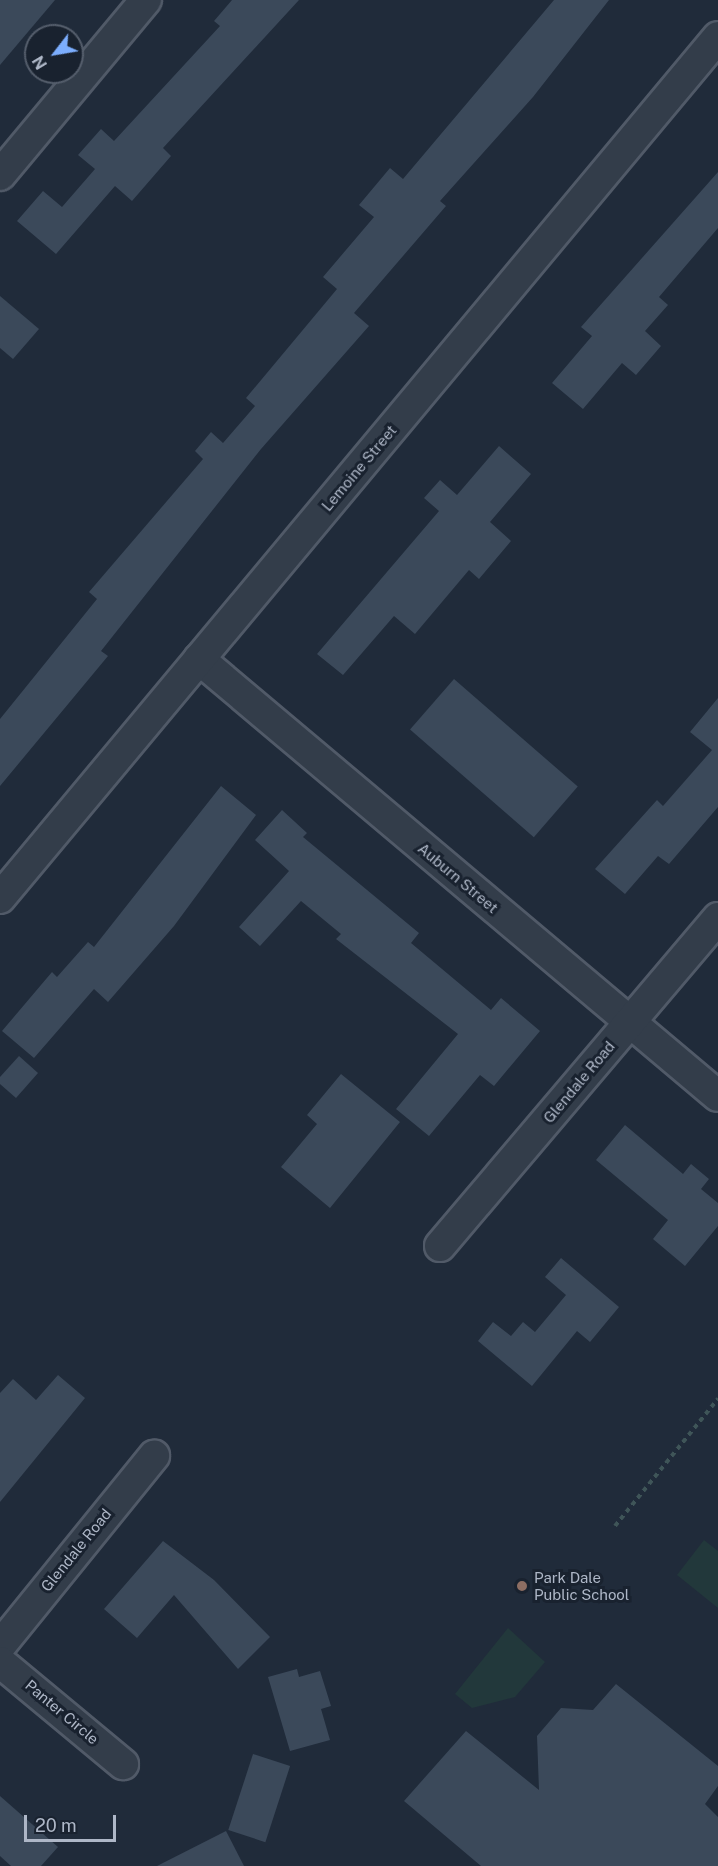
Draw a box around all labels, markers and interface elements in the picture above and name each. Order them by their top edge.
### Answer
north arrow [24,24,84,84]
text: N [28,52,51,73]
street label: Lemoine Street [318,421,400,515]
street label: Auburn Street [414,839,502,917]
street label: Glendale Road [540,1037,618,1127]
street label: Glendale Road [37,1505,115,1595]
place label: Park Dale Public School [534,1568,629,1603]
marker: Park Dale Public School [515,1579,529,1593]
street label: Panter Circle [22,1676,102,1748]
scale bar [27,1803,118,1841]
text: 20 m [35,1815,77,1836]

